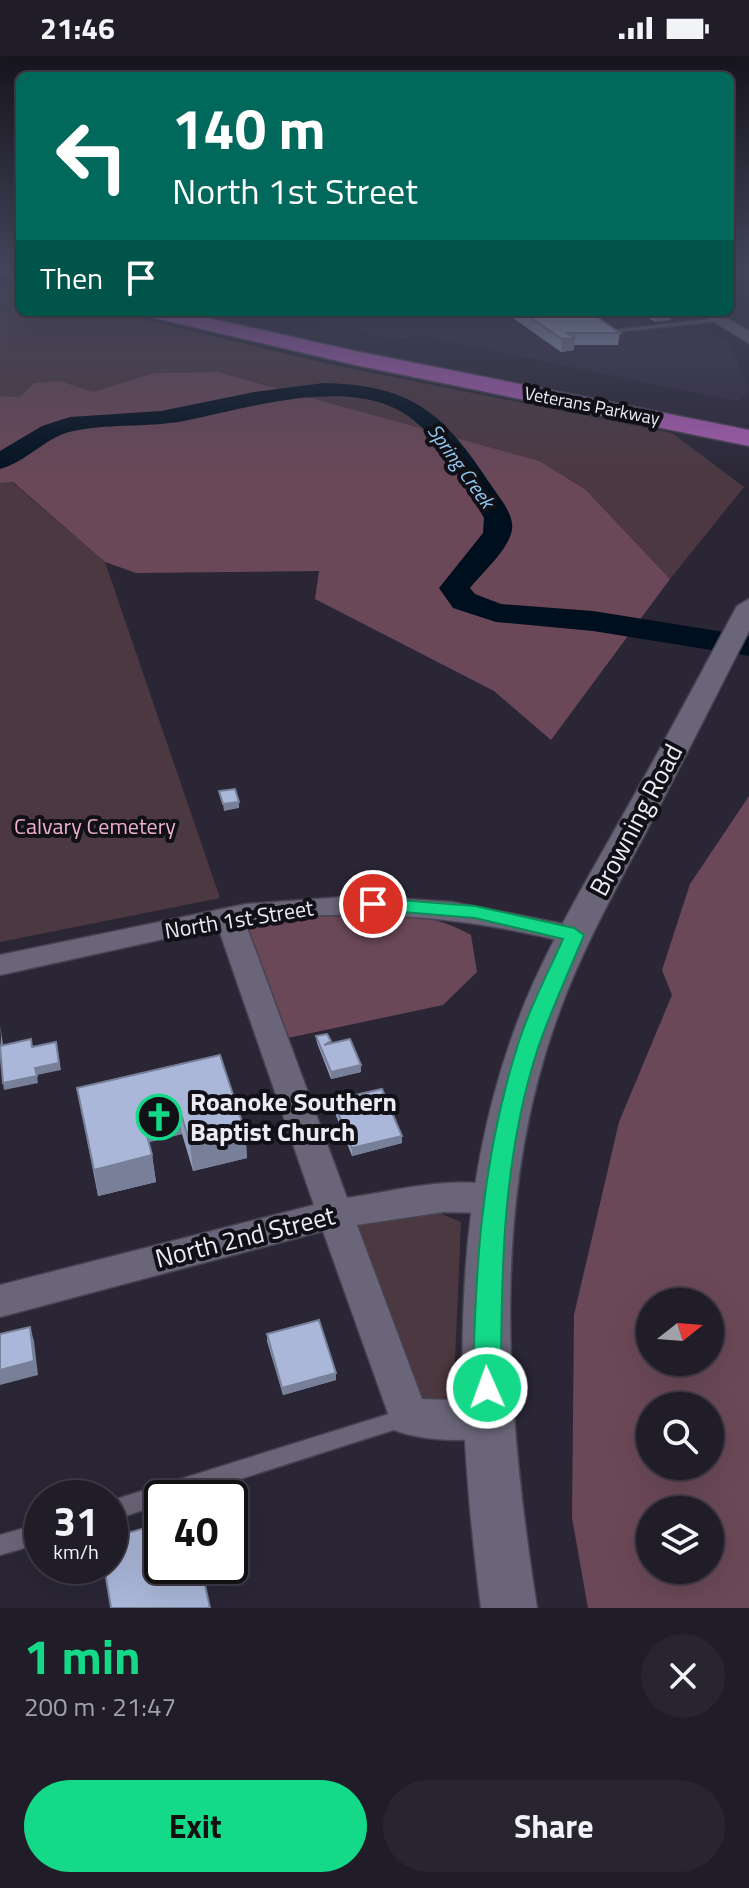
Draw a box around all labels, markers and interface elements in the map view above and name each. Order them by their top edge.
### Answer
text: 21:46 [40,5,115,51]
text: 140 m [172,86,325,171]
icon: left [40,104,144,208]
text: North 1st Street [172,163,418,218]
text: Then [40,255,103,301]
icon: arrive [119,256,163,300]
street label: Veterans Parkway [522,379,662,432]
water label: Spring Creek [420,417,504,516]
street label: Browning Road [579,737,692,903]
park label: Calvary Cemetery [14,809,176,843]
pin [339,870,407,938]
icon: arrive [351,882,395,926]
street label: North 1st Street [162,890,316,948]
place label: Roanoke Southern Baptist Church [190,1082,397,1151]
church icon: Roanoke Southern Baptist Church [135,1093,183,1141]
street label: North 2nd Street [151,1195,339,1278]
north arrow [636,1288,724,1376]
map controls [636,1288,724,1584]
position arrow [445,1346,529,1430]
button: search [636,1392,724,1480]
speed limit sign: 40 [144,1480,248,1584]
text: 31 [54,1491,98,1552]
button: layers [636,1496,724,1584]
text: km/h [53,1536,99,1567]
text: 1 min [24,1620,141,1693]
button: close [641,1634,725,1718]
text: 200 m · 21:47 [24,1687,176,1726]
button: Exit [24,1780,367,1872]
button: Share [383,1780,725,1872]

